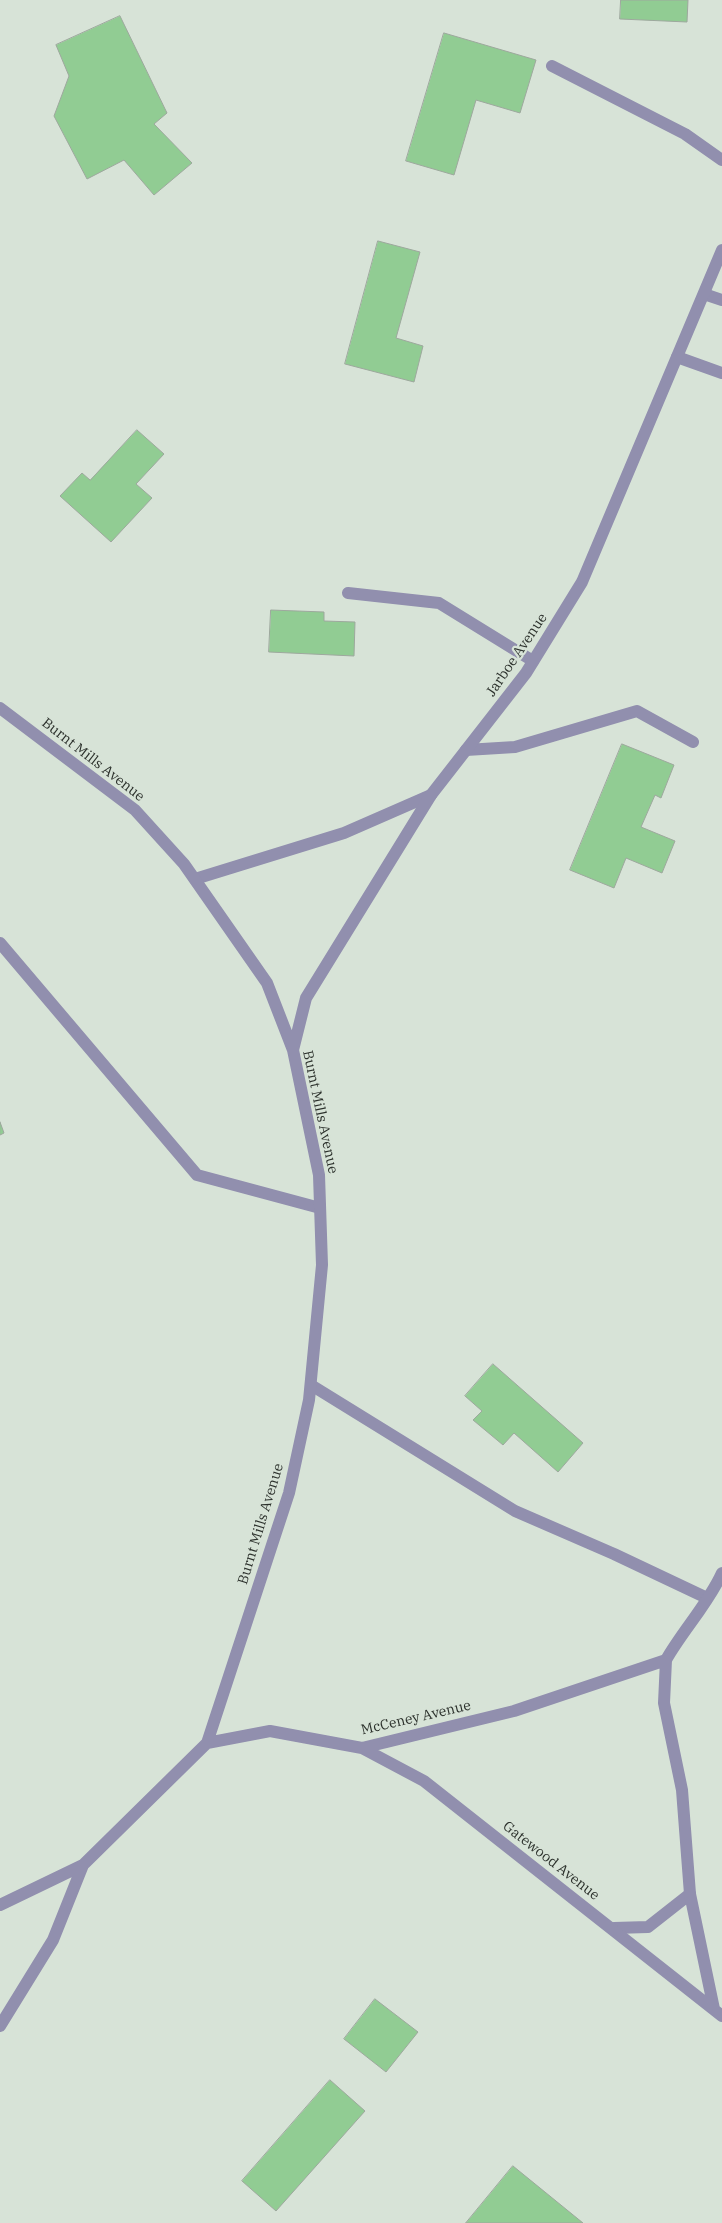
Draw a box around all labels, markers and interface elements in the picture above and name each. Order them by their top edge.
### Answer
street label: Jarboe Avenue [483,610,551,700]
street label: Burnt Mills Avenue [38,715,148,805]
street label: Burnt Mills Avenue [299,1049,341,1175]
street label: Burnt Mills Avenue [235,1462,287,1586]
street label: McCeney Avenue [359,1697,473,1739]
street label: Gatewood Avenue [499,1818,603,1904]

